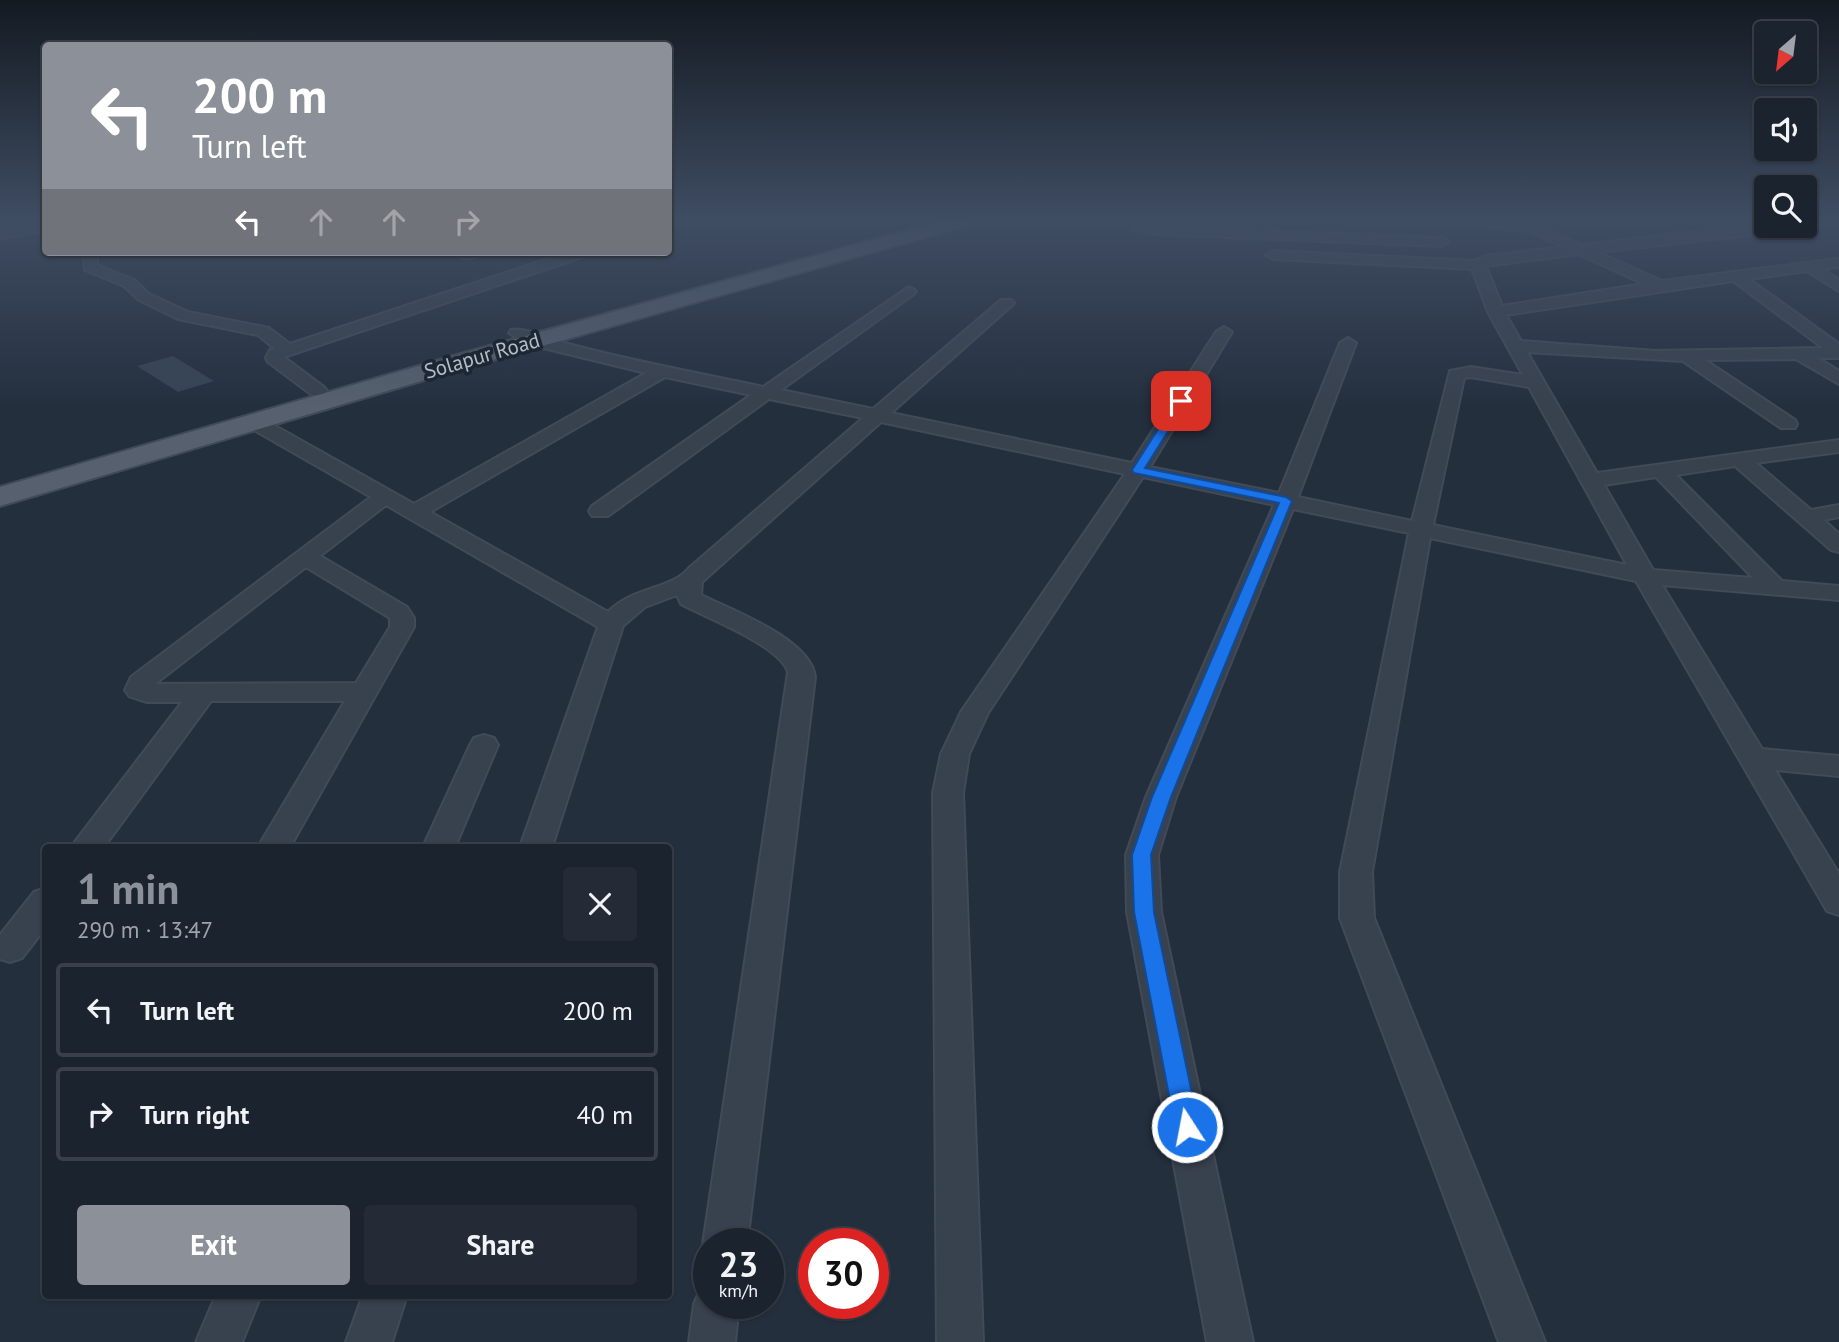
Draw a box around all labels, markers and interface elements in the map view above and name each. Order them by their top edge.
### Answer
north arrow [1754,21,1816,84]
map controls [1754,21,1817,238]
text: 200 m [192,63,327,127]
icon: left [77,70,168,161]
button: sound [1754,98,1817,161]
text: Turn left [192,125,307,167]
button: search [1754,175,1817,238]
icon: left [229,203,267,241]
icon: ahead [302,203,340,241]
icon: ahead [375,203,413,241]
icon: right [448,203,486,241]
street label: Solapur Road [421,326,543,385]
pin [1151,371,1211,431]
icon: arrive [1162,382,1200,420]
text: 1 min [77,861,179,916]
button: close [563,867,637,941]
text: 290 m · 13:47 [77,915,213,944]
icon: left [81,991,119,1029]
text: Turn left [140,994,234,1027]
text: 200 m [562,994,633,1027]
position arrow [1150,1090,1224,1164]
icon: right [81,1095,119,1133]
text: Turn right [140,1098,249,1131]
text: 40 m [577,1098,633,1131]
button: Exit [77,1205,350,1285]
button: Share [364,1205,637,1285]
speed limit sign: 30 [798,1228,889,1319]
text: 23 [719,1241,758,1287]
text: km/h [719,1279,758,1302]

